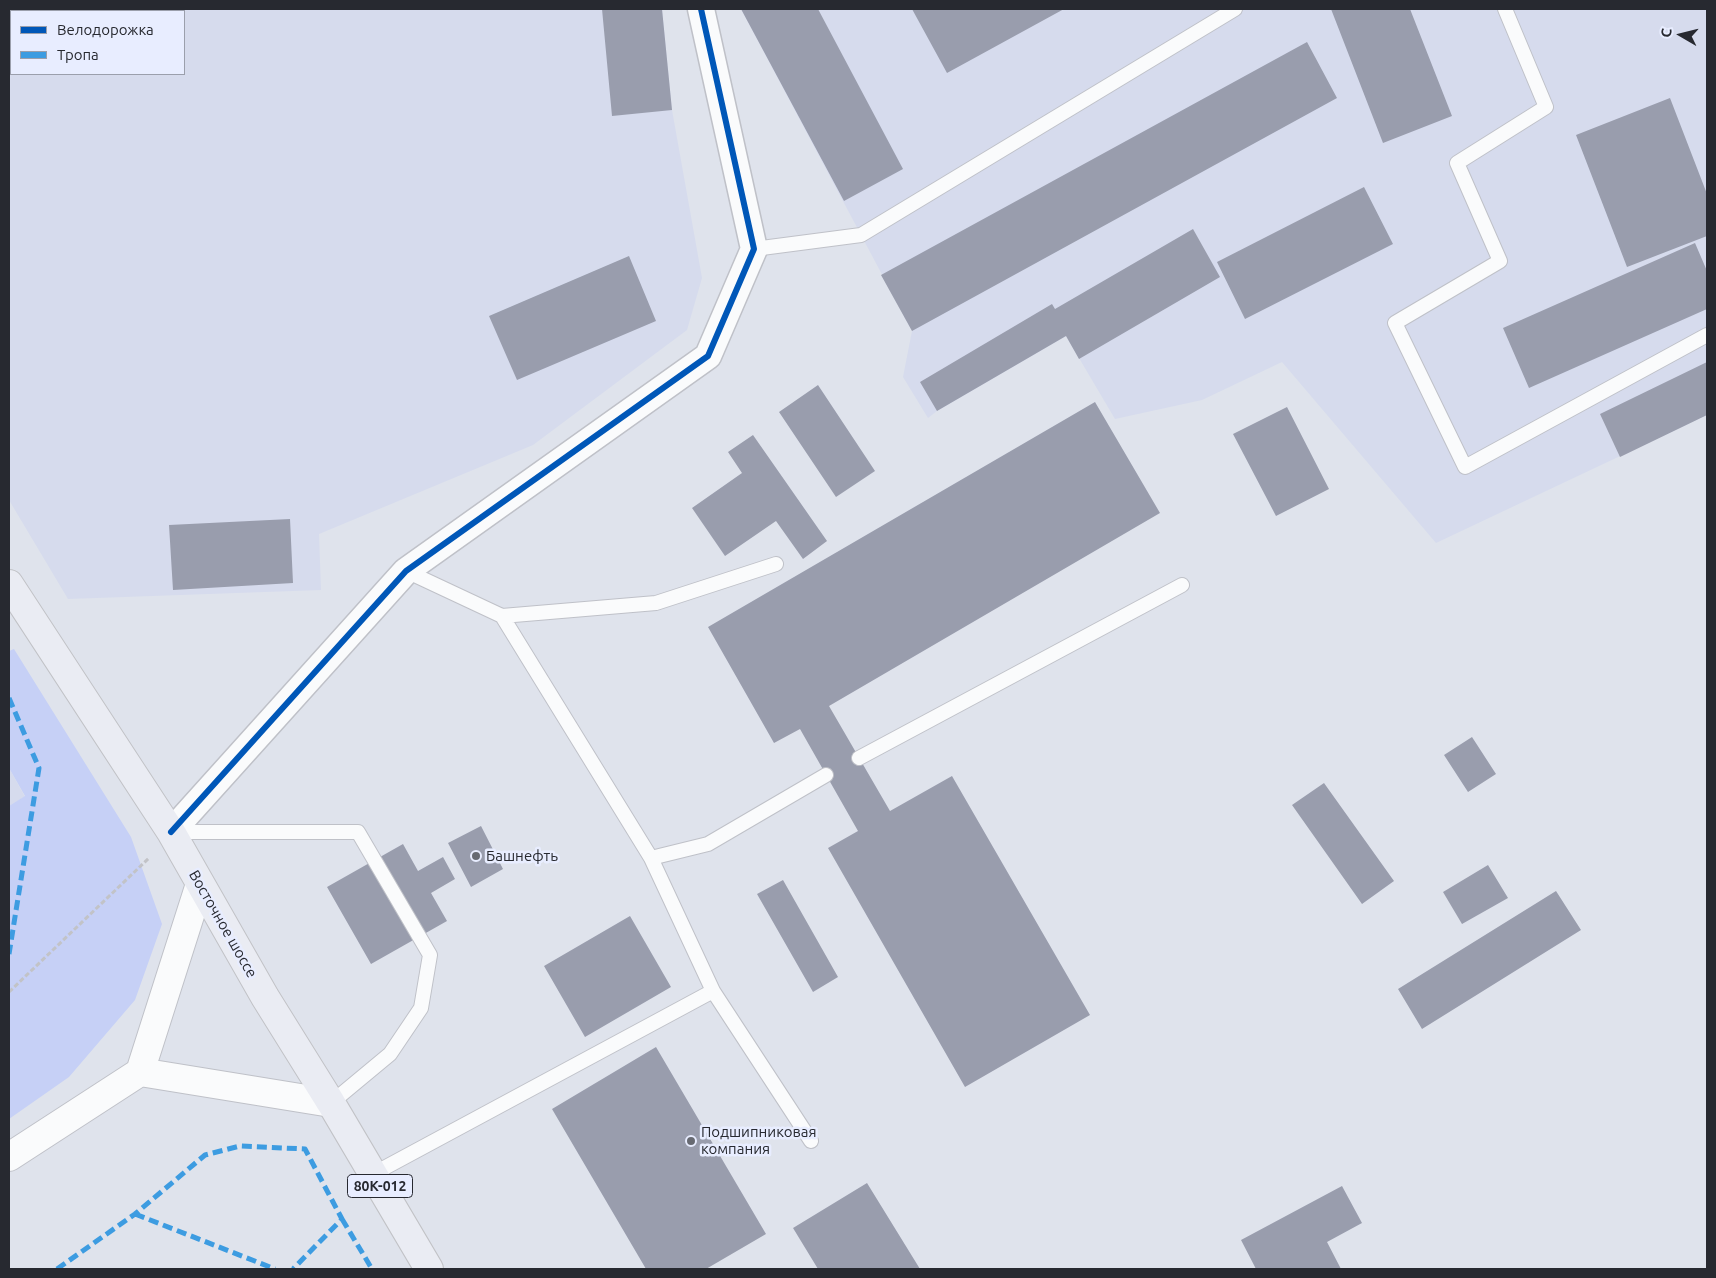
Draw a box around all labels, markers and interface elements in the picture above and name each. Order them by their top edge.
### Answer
legend [10,10,185,75]
north arrow [1656,10,1706,60]
text: Велодорожка [57,21,154,38]
text: С [1658,27,1675,38]
text: Тропа [57,46,99,63]
place label: Башнефть [486,847,558,865]
marker: Башнефть [470,850,482,862]
street label: Восточное шоссе [185,867,261,981]
place label: Подшипниковая компания [701,1123,816,1158]
marker: Подшипниковая компания [685,1135,697,1147]
road number: 80К-012 [348,1174,412,1198]

